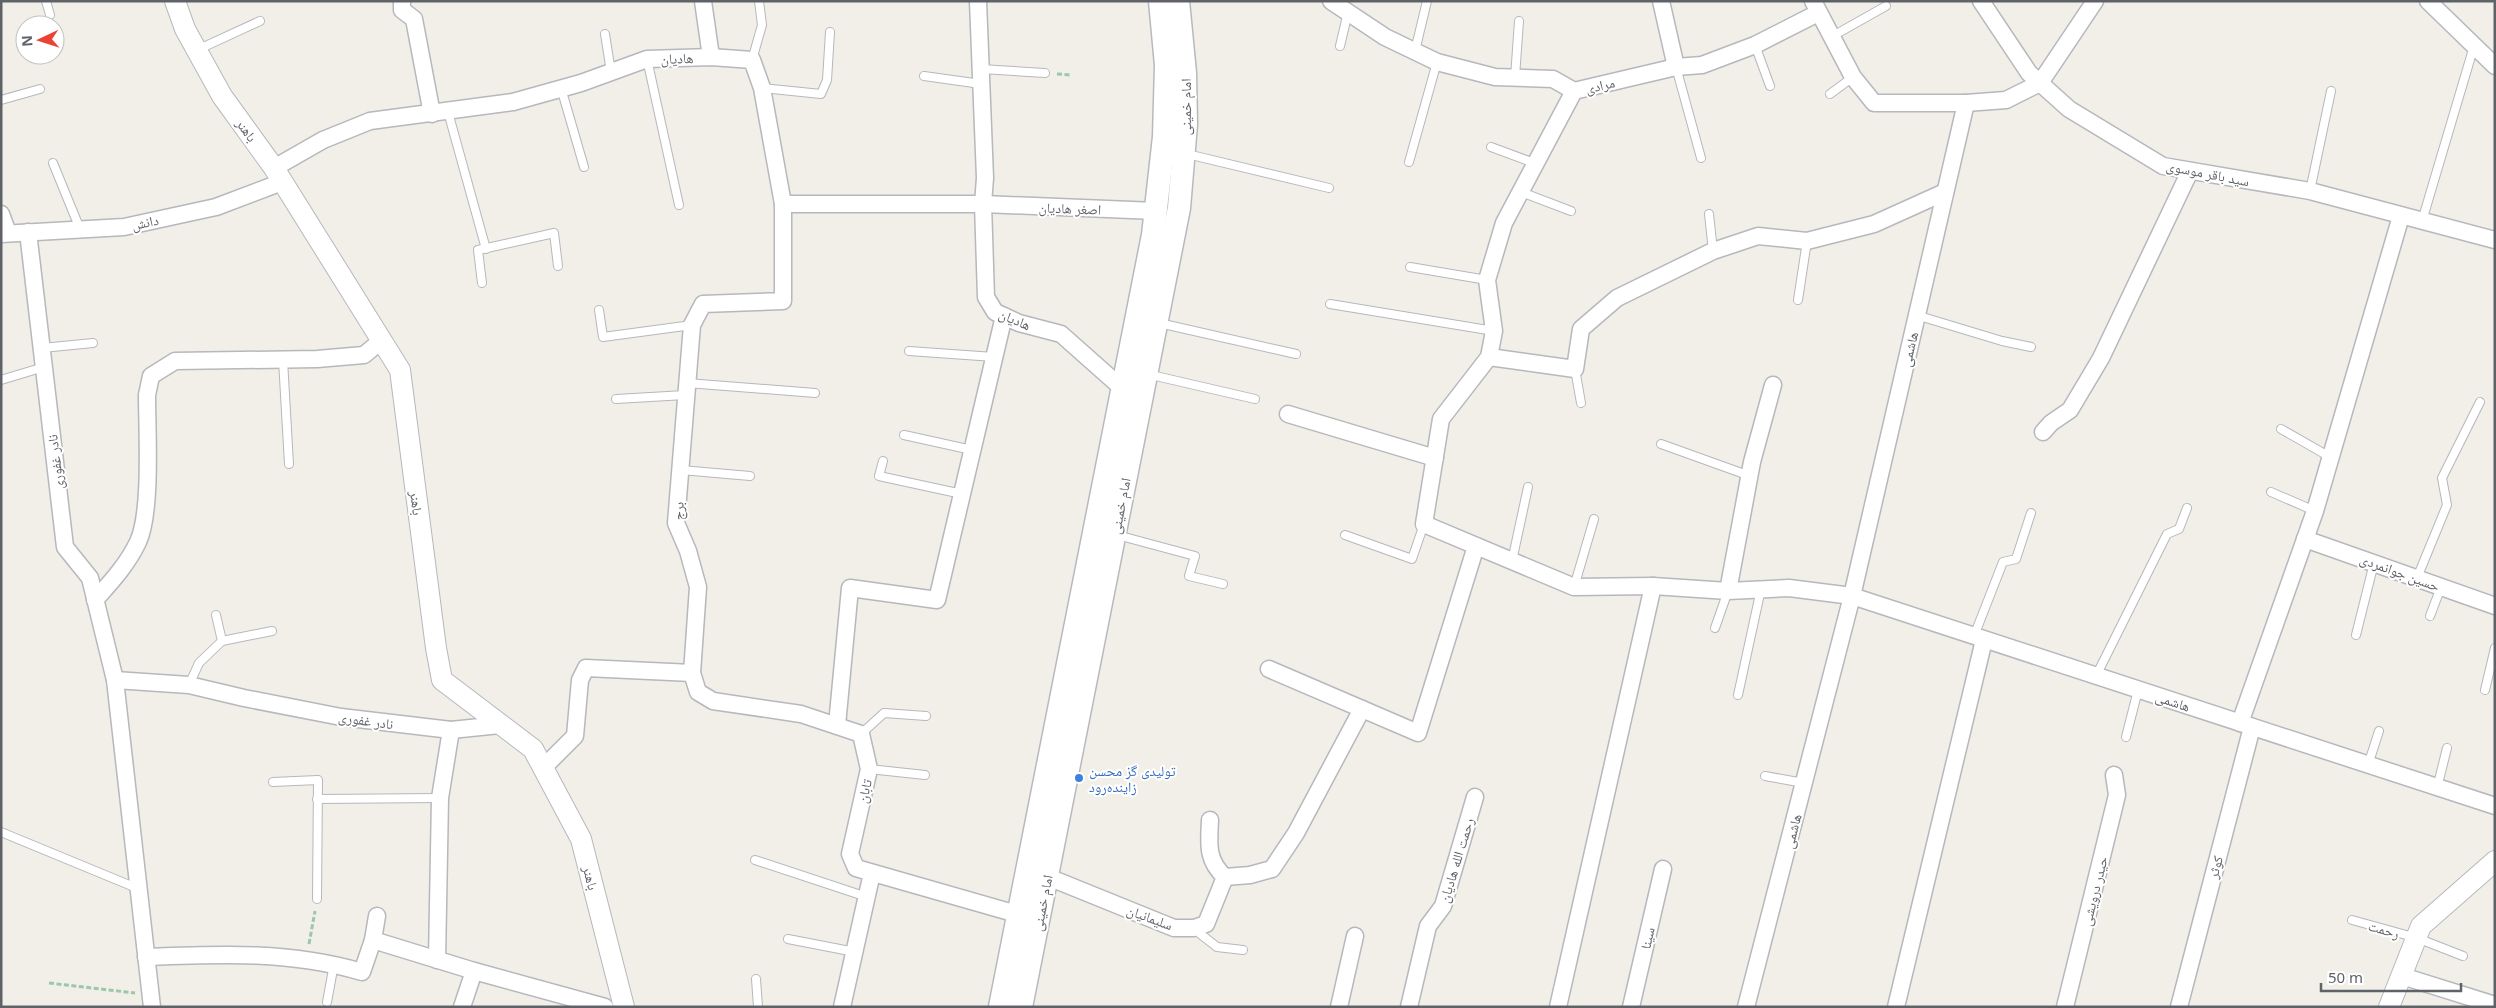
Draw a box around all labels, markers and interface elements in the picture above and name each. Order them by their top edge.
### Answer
north arrow [15,15,65,65]
text: N [17,35,36,47]
street label: هادیان [660,48,694,68]
street label: مرادی [1583,72,1617,98]
street label: امام خمینی [1176,78,1196,136]
street label: باهنر [232,114,262,146]
street label: سید باقر موسوی [2165,156,2251,190]
street label: اصغر هادیان [1038,197,1102,219]
street label: دانش [130,210,160,234]
street label: هادیان [996,304,1034,334]
street label: هاشمی [1896,330,1922,368]
street label: نادر غفوری [42,433,68,491]
street label: امام خمینی [1105,476,1136,536]
street label: باهنر [406,489,428,516]
street label: برج [668,501,689,520]
street label: حسین جوانمردی [2357,549,2443,595]
street label: هاشمی [2153,687,2193,715]
street label: نادر غفوری [337,707,395,733]
place label: تولیدی گز محسن زاینده‌رود [1089,761,1176,796]
marker: تولیدی گز محسن زاینده‌رود [1073,772,1085,784]
street label: تابان [852,777,876,805]
street label: هاشمی [1779,812,1805,850]
street label: رحمت الله هادیان [1434,815,1478,905]
street label: کوثر [2203,853,2227,881]
street label: حیدر درویشی [2076,854,2112,928]
street label: باهنر [579,863,603,892]
street label: امام خمینی [1027,873,1058,933]
street label: سلیمانیان [1124,900,1176,934]
street label: رحمت [2366,916,2402,942]
street label: سینا [1635,925,1659,951]
scale bar [2321,960,2461,992]
text: 50 m [2328,967,2363,987]

